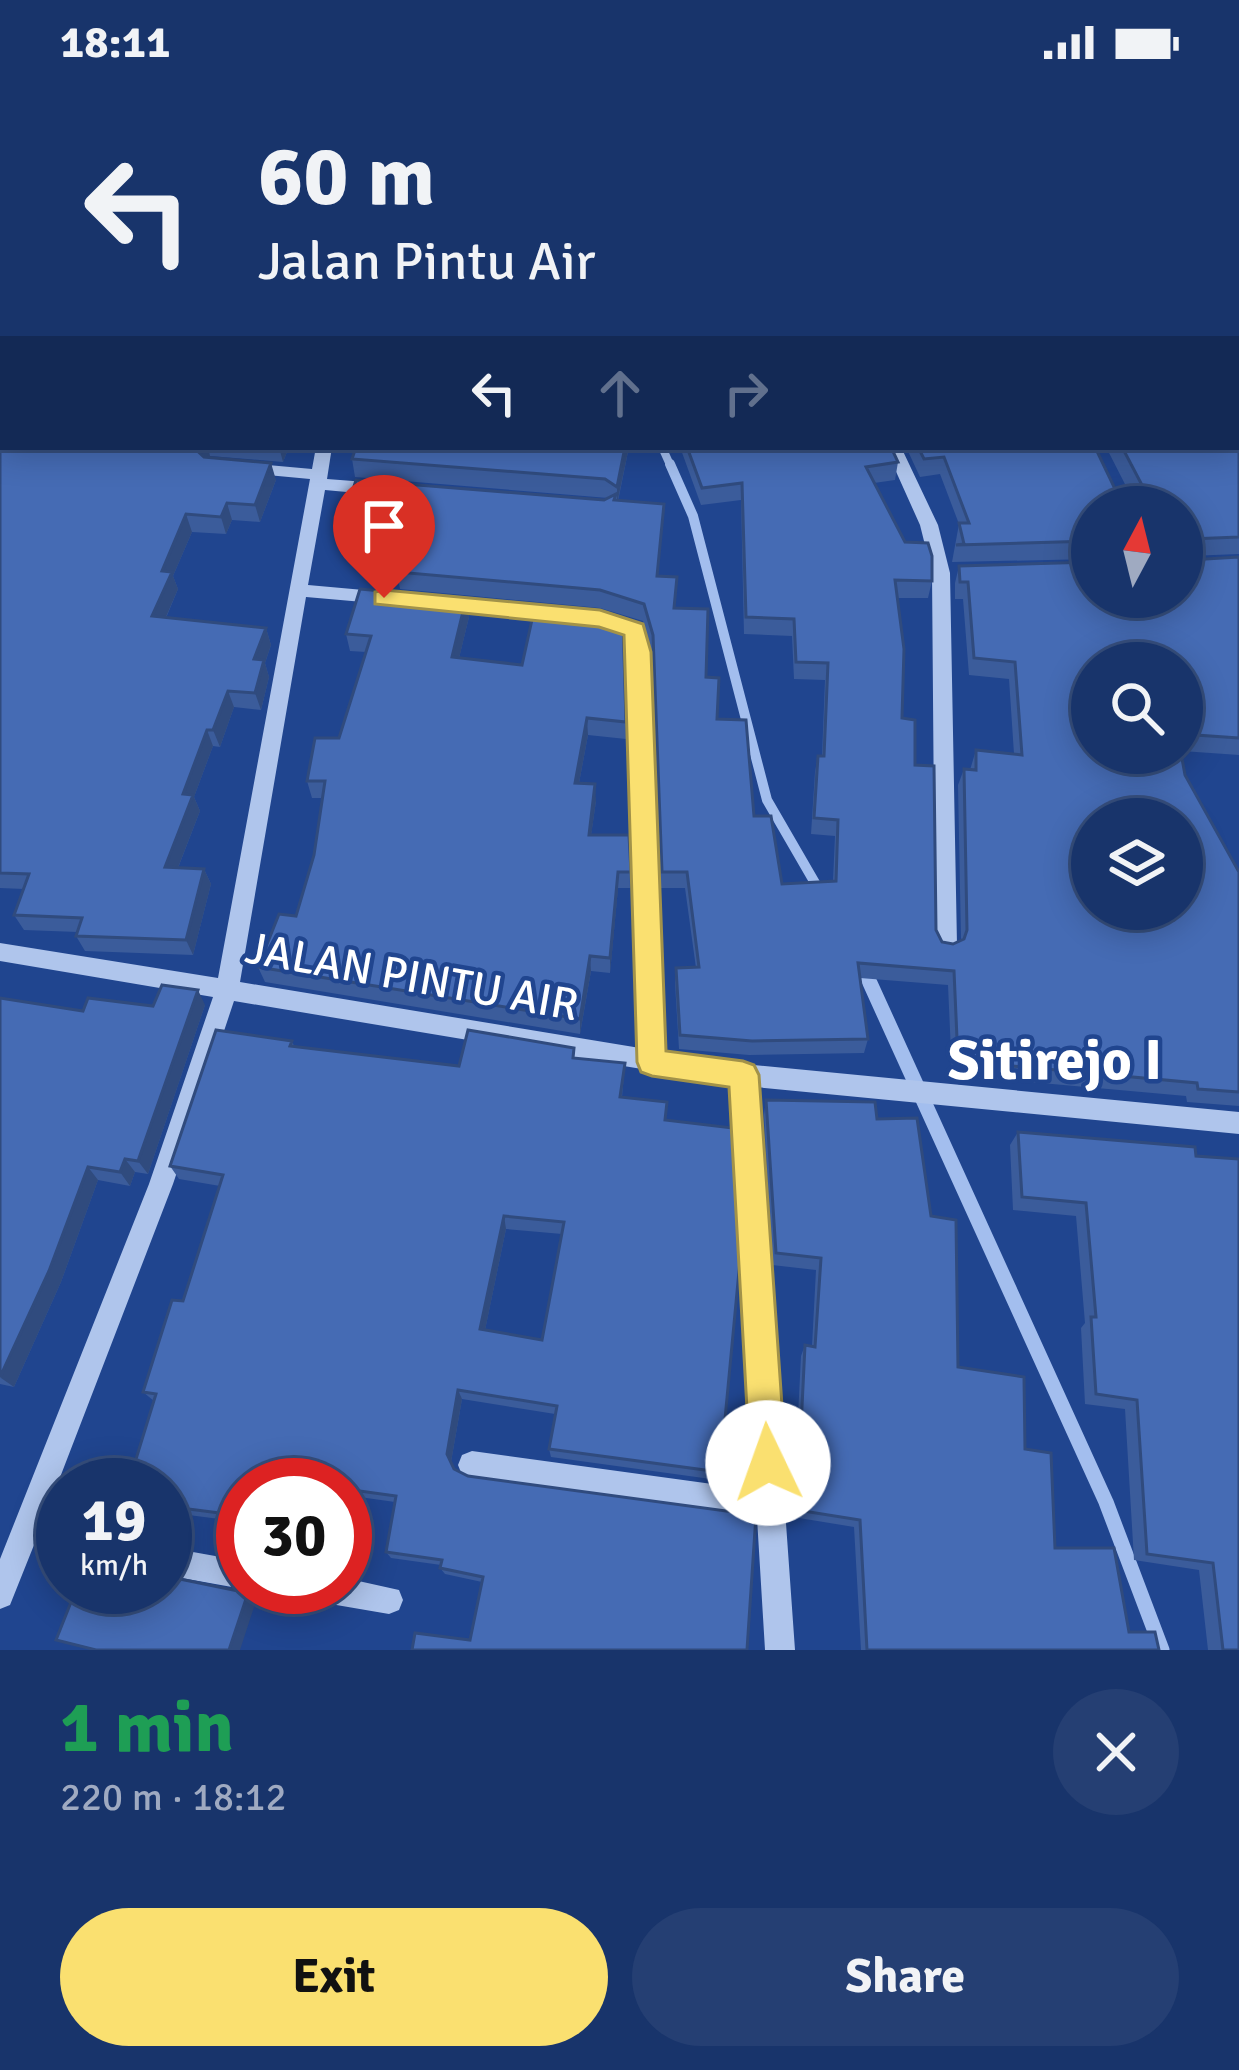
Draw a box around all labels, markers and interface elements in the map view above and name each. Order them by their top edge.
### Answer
text: 18:11 [60,15,170,70]
text: 60 m [258,125,435,229]
icon: left [60,132,216,288]
text: Jalan Pintu Air [258,228,595,295]
icon: left [461,360,527,426]
icon: ahead [587,360,653,426]
icon: right [713,360,779,426]
pin [333,475,435,598]
north arrow [1071,486,1203,618]
map controls [1071,486,1203,930]
icon: arrive [351,493,417,559]
button: search [1071,642,1203,774]
button: layers [1071,798,1203,930]
street label: JALAN PINTU AIR [241,921,583,1033]
district label: Sitirejo I [948,1025,1162,1096]
position arrow [705,1400,831,1526]
speed limit sign: 30 [216,1458,372,1614]
text: 19 [82,1484,146,1558]
text: km/h [80,1547,148,1584]
text: 1 min [60,1683,234,1772]
button: close [1053,1689,1179,1815]
text: 220 m · 18:12 [60,1773,287,1821]
button: Exit [60,1908,608,2046]
button: Share [632,1908,1179,2046]

